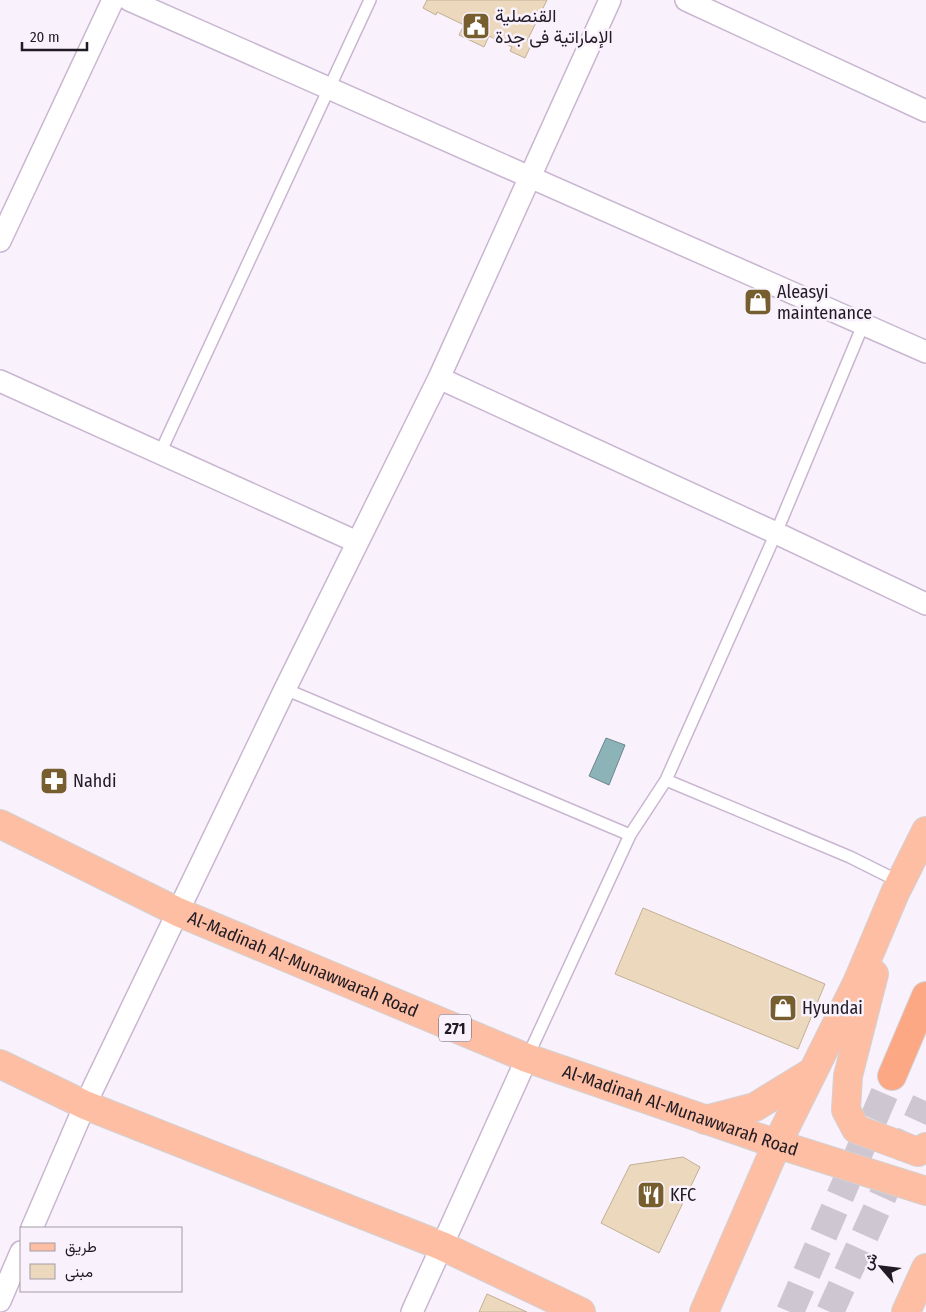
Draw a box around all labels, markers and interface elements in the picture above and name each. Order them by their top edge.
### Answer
place label: القنصلية الإماراتية فى جدة [495,5,613,49]
public building icon: القنصلية الإماراتية فى جدة [461,11,491,41]
scale bar [22,20,88,52]
text: 20 m [30,28,60,46]
place label: Aleasyi maintenance [777,281,872,324]
shop icon: Aleasyi maintenance [743,287,773,317]
pharmacy icon: Nahdi [39,766,69,796]
place label: Nahdi [73,770,116,792]
street label: Al-Madinah Al-Munawwarah Road [184,906,421,1022]
shop icon: Hyundai [768,993,798,1023]
place label: Hyundai [802,997,863,1019]
road number: 271 [439,1014,471,1042]
street label: Al-Madinah Al-Munawwarah Road [560,1060,801,1161]
restaurant icon: KFC [636,1180,666,1210]
place label: KFC [670,1184,696,1206]
legend [20,1227,182,1292]
text: طريق [65,1238,97,1257]
north arrow [856,1242,906,1292]
text: ش [859,1250,881,1273]
text: مبنى [65,1263,93,1282]

